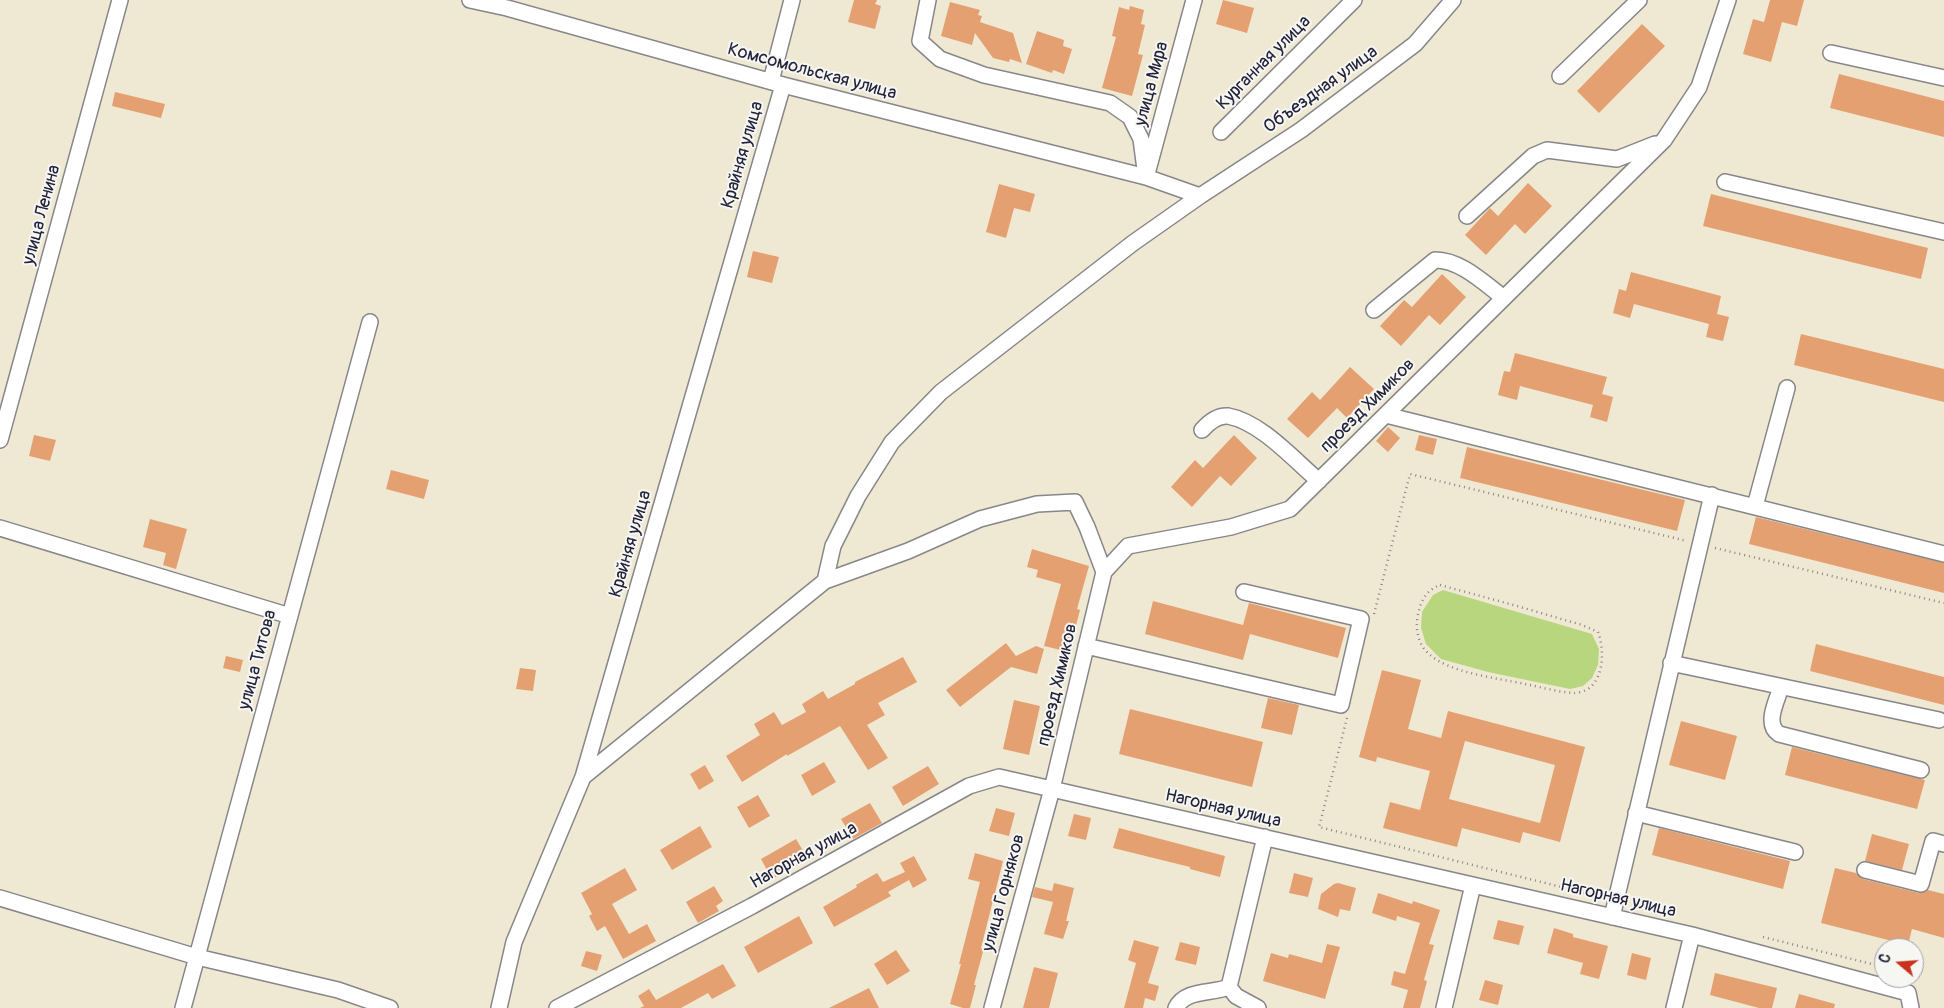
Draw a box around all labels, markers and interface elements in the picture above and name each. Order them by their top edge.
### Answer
street label: Курганная улица [1212,11,1316,115]
street label: Комсомольская улица [725,39,899,105]
street label: улица Мира [1130,39,1174,129]
street label: Объездная улица [1260,41,1382,139]
street label: Крайняя улица [717,99,769,211]
street label: улица Ленина [18,163,66,267]
street label: проезд Химиков [1316,354,1420,458]
street label: Крайняя улица [605,488,657,600]
street label: улица Титова [234,608,282,712]
street label: проезд Химиков [1033,622,1083,748]
street label: Нагорная улица [1163,785,1283,833]
street label: Нагорная улица [747,818,861,894]
street label: улица Горняков [978,832,1030,954]
street label: Нагорная улица [1558,875,1678,923]
north arrow [1874,938,1924,988]
text: С [1876,952,1895,965]

